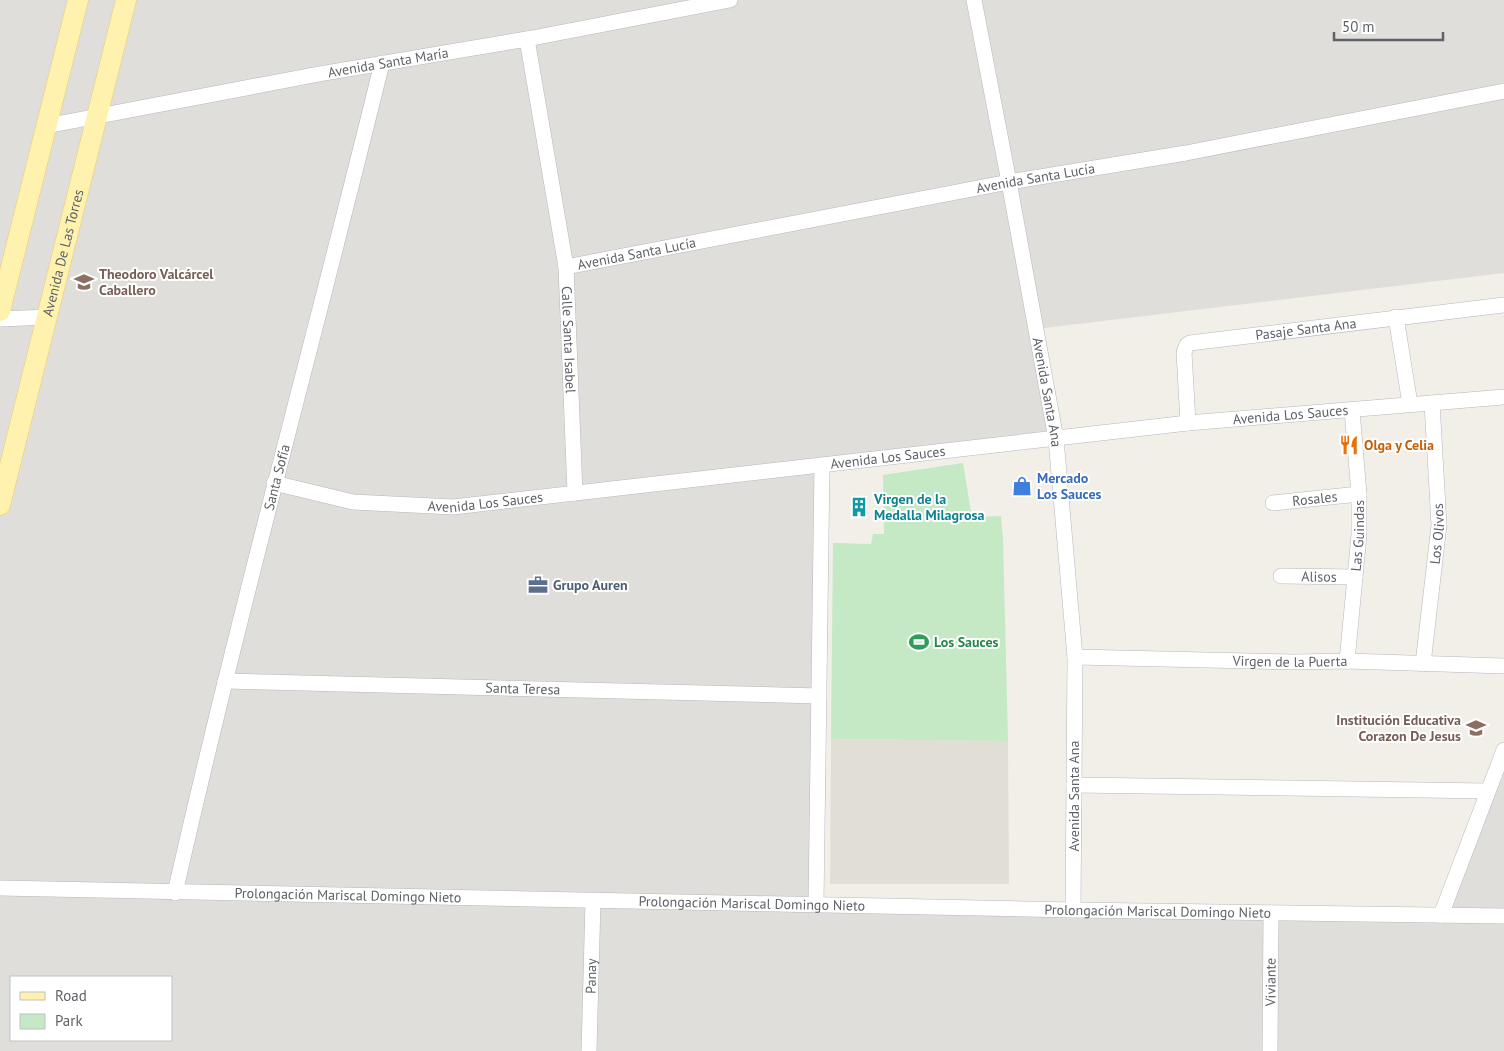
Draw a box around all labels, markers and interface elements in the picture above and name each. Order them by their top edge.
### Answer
scale bar [1334,10,1443,42]
text: 50 m [1342,17,1375,36]
street label: Avenida Santa María [326,43,450,81]
street label: Avenida Santa Lucía [975,159,1096,197]
street label: Avenida De Las Torres [38,187,87,318]
street label: Avenida Santa Lucía [576,233,697,274]
place label: Theodoro Valcárcel Caballero [99,265,214,299]
school or university icon: Theodoro Valcárcel Caballero [73,271,95,293]
street label: Calle Santa Isabel [558,286,580,393]
street label: Pasaje Santa Ana [1254,314,1357,344]
street label: Avenida Santa Ana [1029,336,1066,448]
street label: Avenida Los Sauces [1232,401,1349,428]
restaurant icon: Olga y Celia [1338,434,1360,456]
place label: Olga y Celia [1364,436,1434,454]
street label: Santa Sofía [260,442,294,512]
street label: Avenida Los Sauces [829,442,946,473]
place label: Mercado Los Sauces [1037,469,1102,503]
shop icon: Mercado Los Sauces [1011,475,1033,497]
street label: Rosales [1291,487,1338,510]
street label: Avenida Los Sauces [427,488,544,516]
place label: Virgen de la Medalla Milagrosa [873,490,984,524]
building icon: Virgen de la Medalla Milagrosa [848,496,870,518]
street label: Las Guindas [1347,500,1368,572]
street label: Los Olivos [1426,503,1448,565]
street label: Alisos [1301,567,1337,586]
office icon: Grupo Auren [527,574,549,596]
place label: Grupo Auren [553,576,628,594]
sports icon: Los Sauces [908,631,930,653]
place label: Los Sauces [934,633,999,651]
street label: Virgen de la Puerta [1231,652,1347,671]
street label: Santa Teresa [485,679,561,698]
place label: Institución Educativa Corazon De Jesus [1336,711,1461,745]
school or university icon: Institución Educativa Corazon De Jesus [1465,717,1487,739]
street label: Avenida Santa Ana [1065,741,1083,851]
street label: Prolongación Mariscal Domingo Nieto [234,884,461,906]
street label: Prolongación Mariscal Domingo Nieto [638,892,865,915]
street label: Prolongación Mariscal Domingo Nieto [1044,900,1271,922]
street label: Panay [582,958,600,994]
street label: Viviante [1261,958,1280,1007]
legend [10,976,172,1041]
text: Road [55,986,87,1005]
text: Park [55,1011,83,1030]

